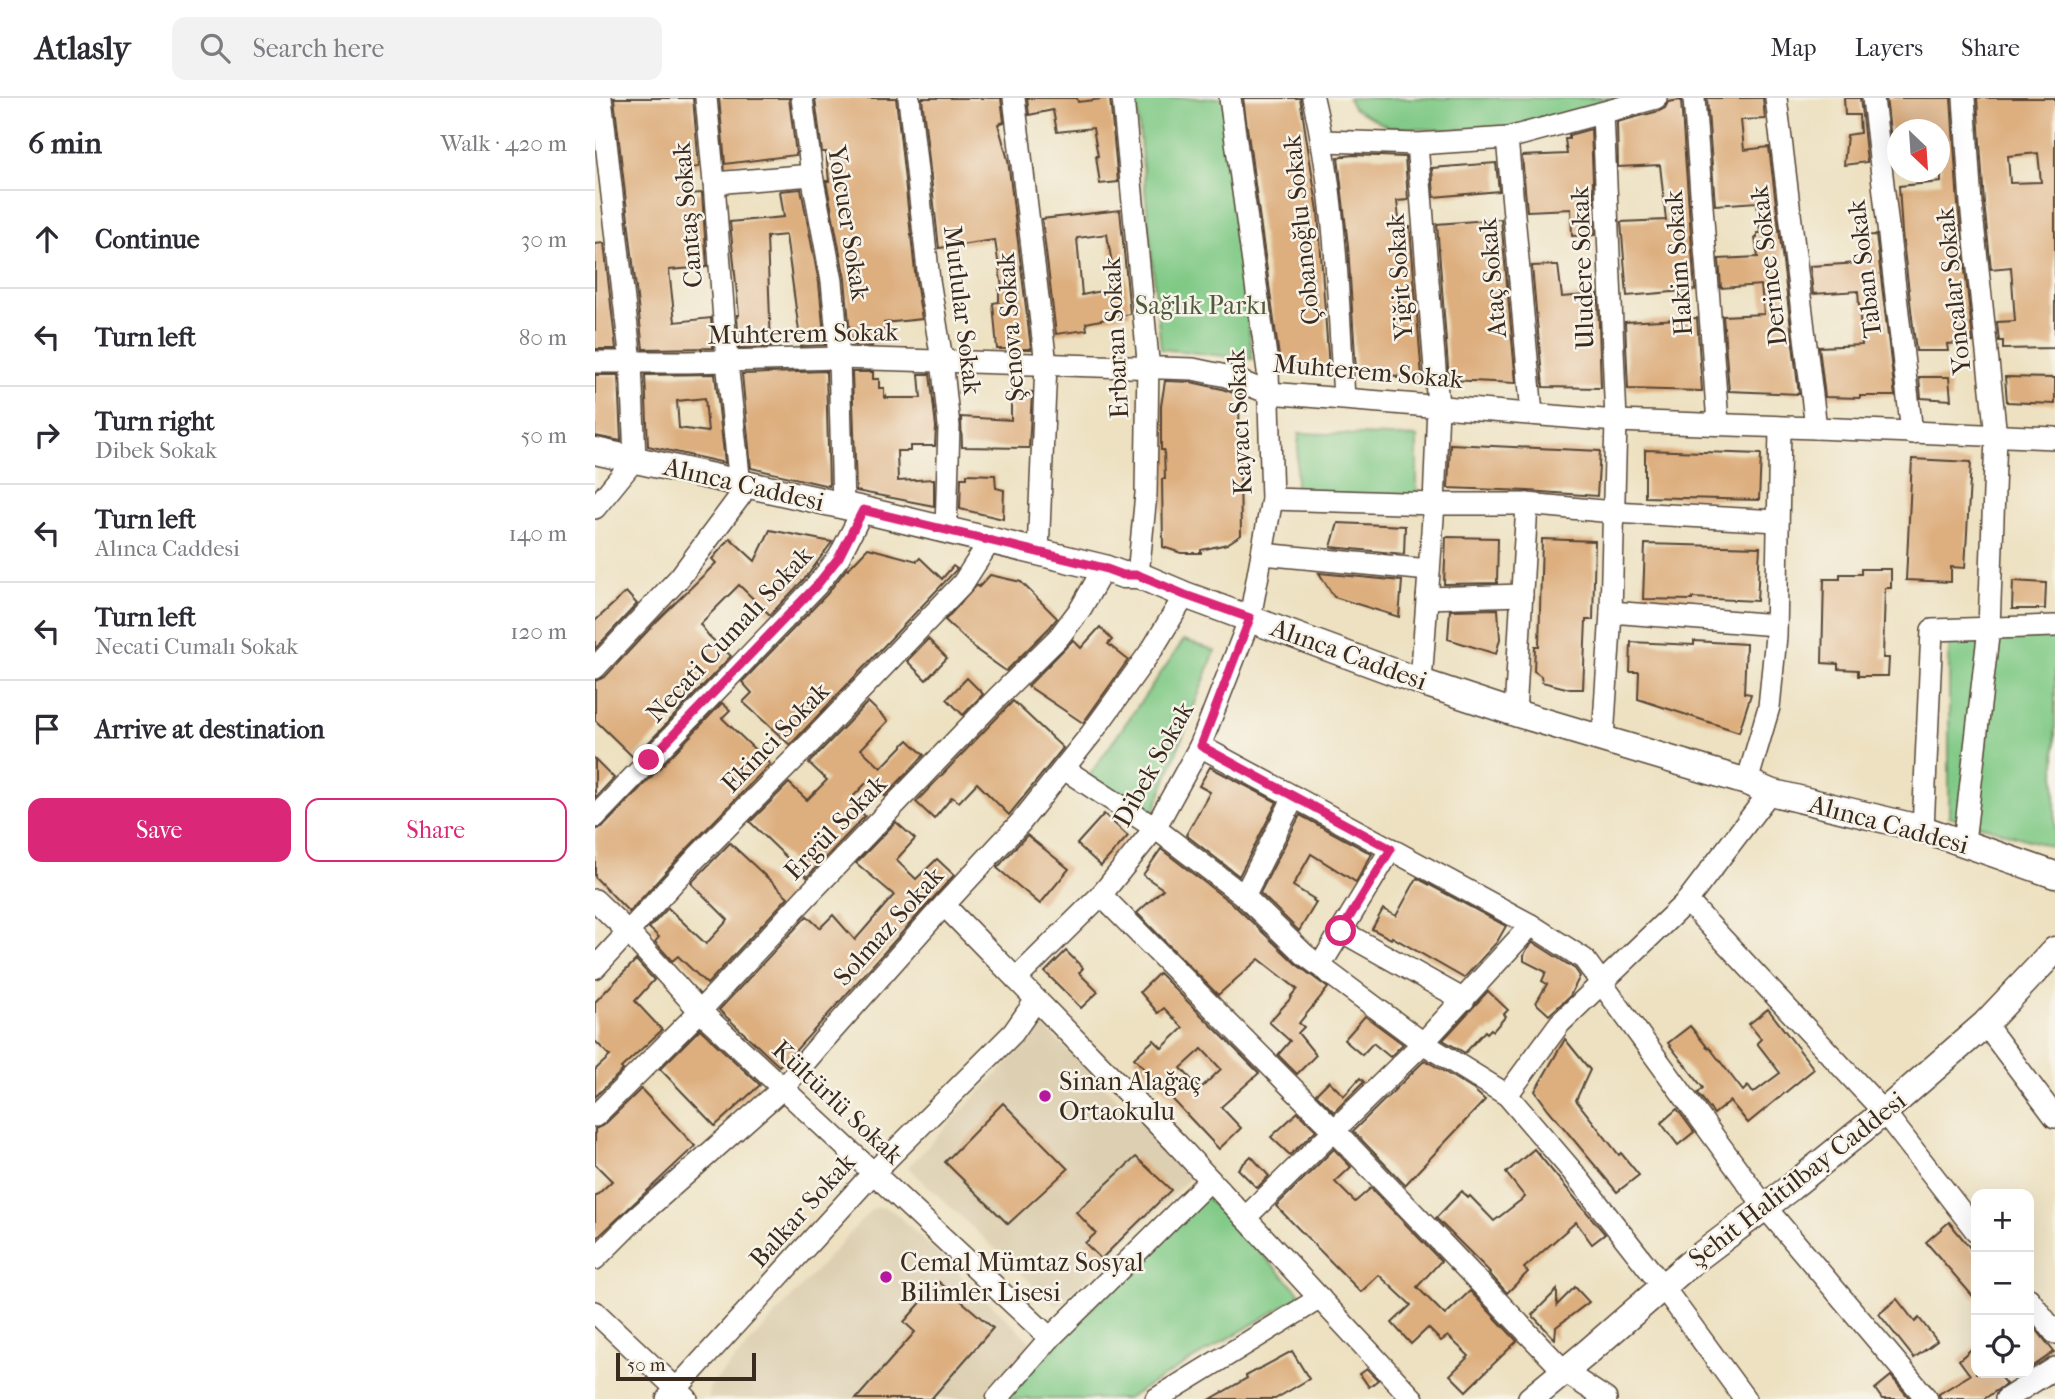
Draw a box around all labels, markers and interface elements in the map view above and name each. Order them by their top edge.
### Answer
search box [172,17,662,80]
text: Atlasly [35,29,130,68]
icon: search [196,29,234,67]
text: Search here [252,33,384,64]
text: Map [1771,34,1817,62]
text: Layers [1855,34,1923,62]
text: Share [1961,34,2020,62]
north arrow [1887,119,1950,182]
text: 6 min [28,126,102,161]
text: Walk · 420 m [440,130,567,157]
street label: Çobanoğlu Sokak [1276,133,1327,326]
street label: Cantaş Sokak [666,140,709,289]
street label: Yolcuer Sokak [821,143,876,303]
street label: Derince Sokak [1743,183,1794,348]
street label: Uludere Sokak [1564,185,1601,350]
street label: Hakim Sokak [1658,188,1699,337]
street label: Taban Sokak [1841,198,1888,340]
street label: Yoncalar Sokak [1929,205,1978,377]
street label: Yiğit Sokak [1380,212,1419,342]
street label: Ataç Sokak [1472,216,1513,340]
icon: ahead [28,220,66,258]
text: Continue [95,224,200,255]
street label: Mutlular Sokak [937,224,988,397]
text: 30 m [521,226,567,253]
street label: Şenova Sokak [990,251,1031,403]
street label: Erbaran Sokak [1096,256,1135,419]
park label: Sağlık Parkı [1135,290,1268,321]
street label: Muhterem Sokak [707,316,899,351]
icon: left [28,318,66,356]
text: Turn left [95,322,196,353]
text: 80 m [519,324,567,351]
street label: Kayacı Sokak [1220,348,1259,496]
street label: Muhterem Sokak [1272,348,1465,395]
text: Turn right [95,406,215,437]
icon: right [28,416,66,454]
text: 50 m [520,422,567,449]
text: Dibek Sokak [95,437,217,464]
street label: Alınca Caddesi [660,451,827,518]
text: Turn left [95,504,196,535]
icon: left [28,514,66,552]
text: 140 m [508,520,567,547]
text: Alınca Caddesi [95,535,240,562]
street label: Necati Cumalı Sokak [640,539,819,729]
text: Turn left [95,602,196,633]
icon: left [28,612,66,650]
street label: Alınca Caddesi [1266,612,1431,697]
text: 120 m [510,618,567,645]
text: Necati Cumalı Sokak [95,633,298,660]
street label: Ekinci Sokak [715,675,836,799]
street label: Dibek Sokak [1106,696,1201,832]
icon: arrive [28,710,66,748]
text: Arrive at destination [95,714,325,745]
route end [633,744,664,775]
street label: Ergül Sokak [778,768,893,886]
street label: Alınca Caddesi [1805,788,1972,861]
button: Save [28,798,291,862]
button: Share [305,798,567,862]
street label: Solmaz Sokak [827,860,950,992]
route start [1325,915,1356,946]
street label: Kültürlü Sokak [766,1034,910,1171]
place label: Sinan Alağaç Ortaokulu [1059,1066,1201,1127]
street label: Şehit Halitilbay Caddesi [1683,1085,1912,1274]
marker: Sinan Alağaç Ortaokulu [1037,1088,1053,1104]
street label: Balkar Sokak [743,1146,862,1274]
map controls [1971,1189,2034,1378]
button: + [1971,1189,2034,1252]
place label: Cemal Mümtaz Sosyal Bilimler Lisesi [900,1247,1144,1308]
button: − [1971,1252,2034,1315]
marker: Cemal Mümtaz Sosyal Bilimler Lisesi [878,1269,894,1285]
button: locate [1971,1315,2034,1378]
scale bar [616,1350,756,1382]
text: 50 m [627,1354,666,1376]

